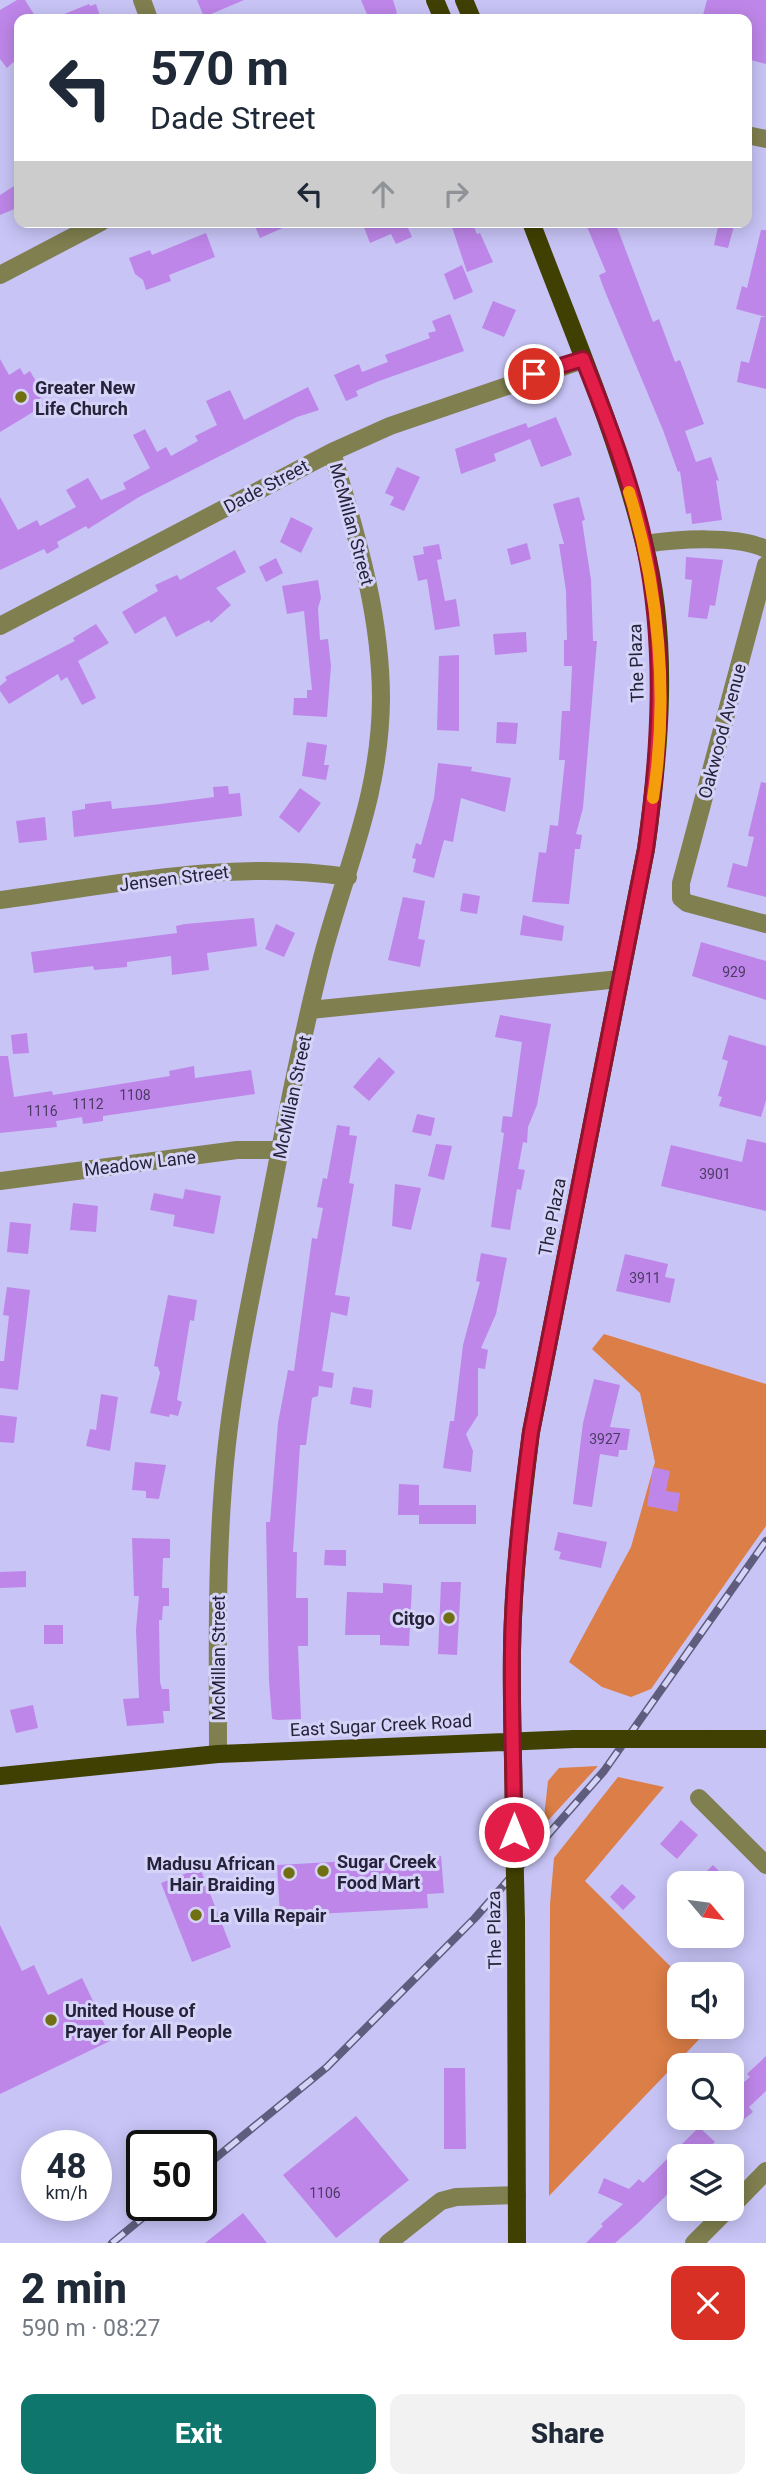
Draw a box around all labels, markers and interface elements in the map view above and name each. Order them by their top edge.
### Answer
text: 570 m [150,40,289,97]
icon: left [35,42,126,133]
text: Dade Street [150,99,316,137]
icon: left [291,175,329,213]
icon: ahead [364,175,402,213]
icon: right [437,175,475,213]
pin [504,344,564,404]
icon: arrive [515,355,553,393]
place label: Greater New Life Church [35,377,136,419]
marker: Greater New Life Church [13,389,29,405]
street label: Dade Street [220,455,312,517]
street label: McMillan Street [326,461,378,588]
street label: The Plaza [624,623,648,703]
street label: Oakwood Avenue [694,661,750,801]
street label: Jensen Street [118,861,230,895]
house number: 929 [722,964,746,980]
street label: McMillan Street [269,1033,315,1161]
house number: 1108 [119,1087,151,1103]
house number: 1112 [72,1096,104,1112]
house number: 1116 [26,1103,58,1119]
street label: Meadow Lane [83,1146,197,1180]
house number: 3901 [699,1166,731,1182]
street label: The Plaza [534,1176,570,1258]
house number: 3911 [629,1270,661,1286]
house number: 3927 [589,1431,621,1447]
street label: McMillan Street [208,1595,229,1721]
place label: Citgo [392,1608,435,1629]
marker: Citgo [441,1610,457,1626]
street label: East Sugar Creek Road [289,1710,473,1740]
position arrow [477,1795,551,1869]
place label: Sugar Creek Food Mart [337,1851,437,1893]
place label: Madusu African Hair Braiding [147,1853,275,1895]
marker: Sugar Creek Food Mart [315,1863,331,1879]
marker: Madusu African Hair Braiding [281,1865,297,1881]
north arrow [667,1871,744,1948]
map controls [667,1871,744,2221]
street label: The Plaza [483,1890,505,1970]
place label: La Villa Repair [210,1905,327,1926]
marker: La Villa Repair [188,1907,204,1923]
button: sound [667,1962,744,2039]
place label: United House of Prayer for All People [65,2000,232,2042]
marker: United House of Prayer for All People [43,2012,59,2028]
button: search [667,2053,744,2130]
speed limit sign: 50 [126,2130,217,2221]
button: layers [667,2144,744,2221]
text: 48 [46,2146,87,2187]
text: km/h [45,2182,88,2203]
house number: 1106 [309,2185,341,2201]
text: 2 min [21,2264,127,2313]
button: close [671,2266,745,2340]
text: 590 m · 08:27 [21,2315,160,2342]
button: Exit [21,2394,376,2474]
button: Share [390,2394,745,2474]

